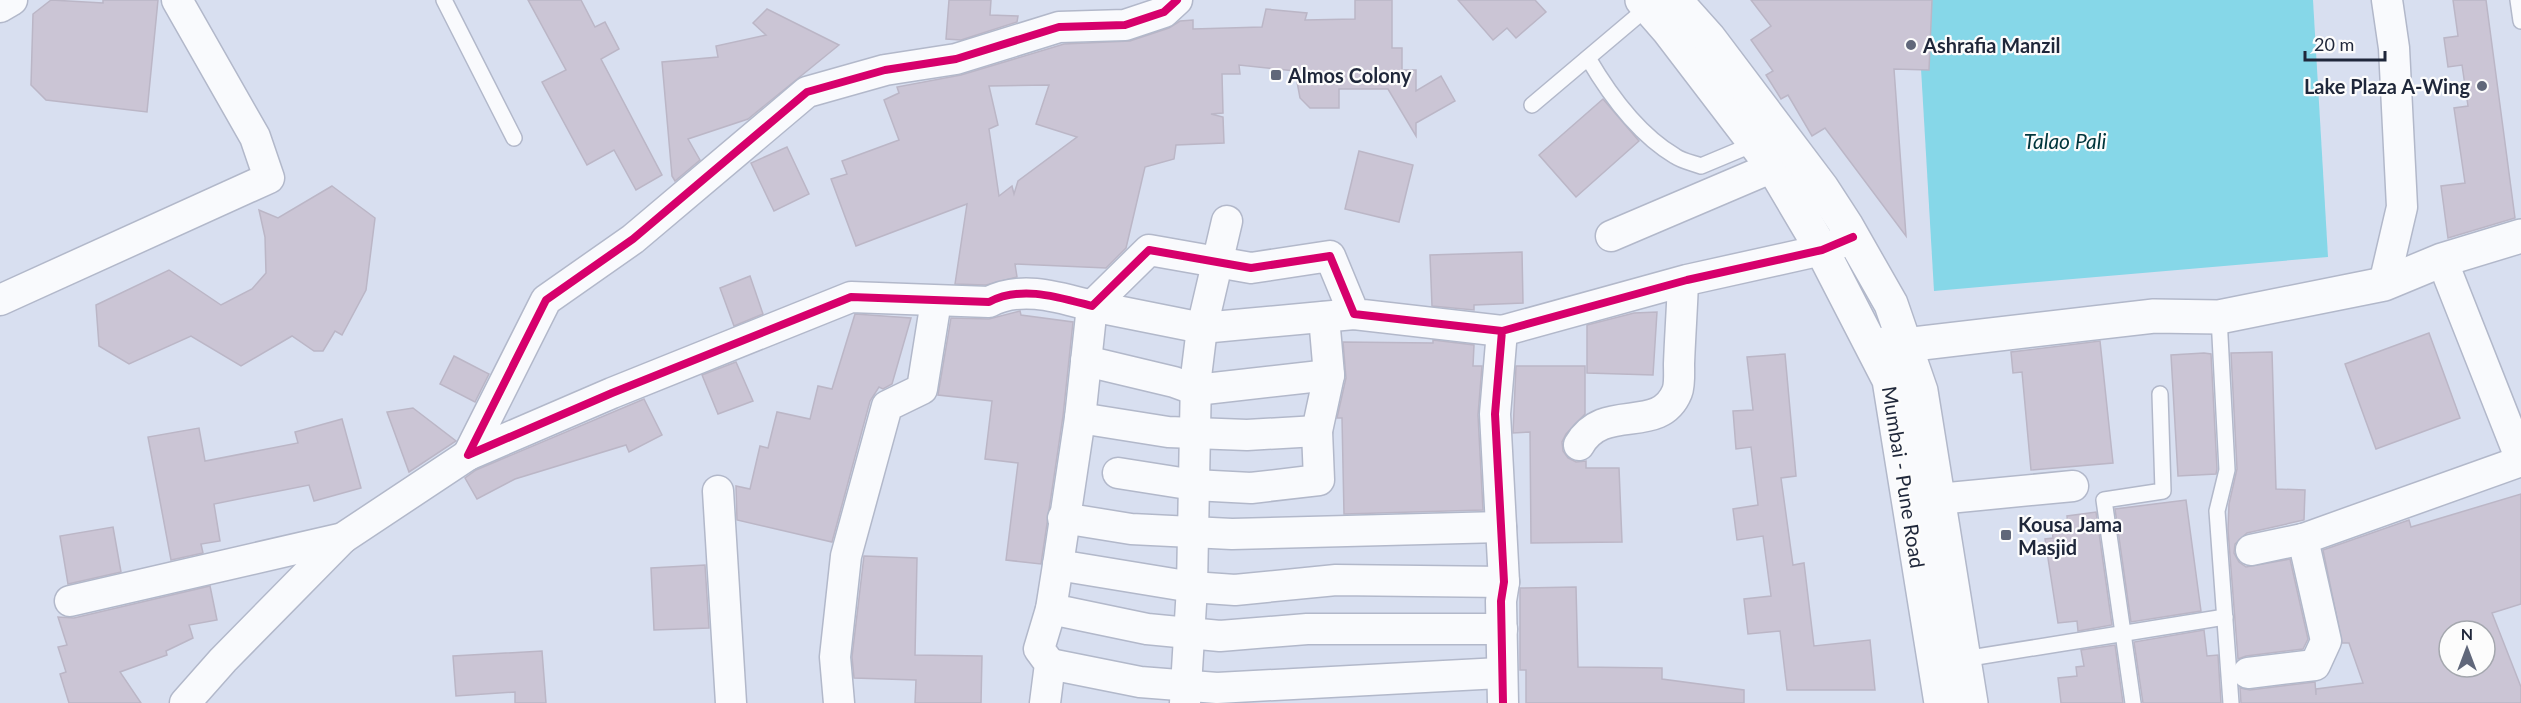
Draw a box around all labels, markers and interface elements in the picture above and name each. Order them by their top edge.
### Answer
scale bar [2305,24,2384,62]
place label: Ashrafia Manzil [1922,33,2061,57]
text: 20 m [2314,33,2354,55]
marker: Ashrafia Manzil [1904,38,1918,52]
place label: Almos Colony [1287,63,1412,87]
marker: Almos Colony [1269,68,1283,82]
place label: Lake Plaza A-Wing [2304,74,2470,98]
marker: Lake Plaza A-Wing [2475,79,2489,93]
water label: Talao Pali [2024,128,2106,153]
street label: Mumbai - Pune Road [1878,384,1930,570]
place label: Kousa Jama Masjid [2018,512,2122,559]
marker: Kousa Jama Masjid [1999,528,2013,542]
north arrow [2437,619,2497,679]
text: N [2461,624,2473,643]

